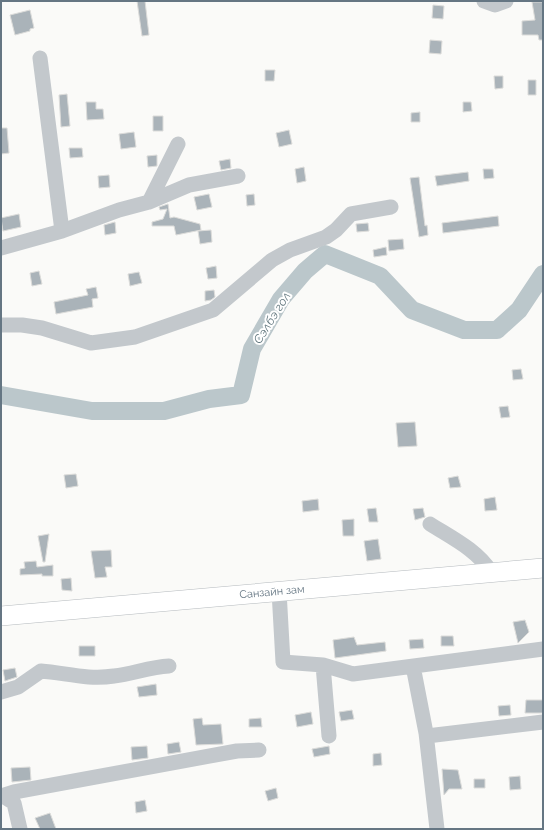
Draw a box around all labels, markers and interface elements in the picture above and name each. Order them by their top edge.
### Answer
water label: Сэлбэ гол [251,290,293,346]
street label: Санзайн зам [239,583,305,601]

